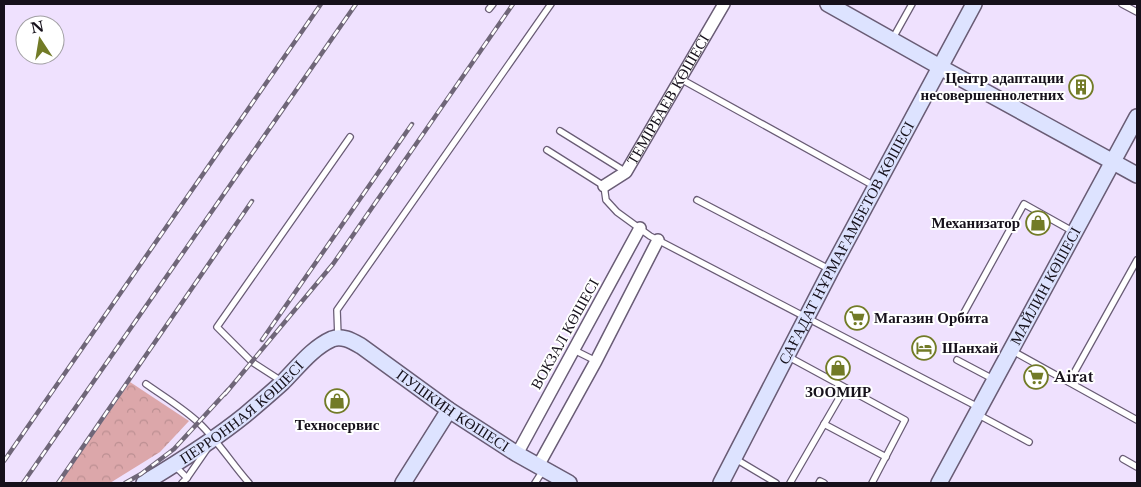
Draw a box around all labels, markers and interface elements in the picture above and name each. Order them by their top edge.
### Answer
north arrow [15,15,65,65]
text: N [29,17,46,37]
street label: ТЕМІРБАЕВ КӨШЕСІ [622,31,713,168]
place label: Центр адаптации несовершеннолетних [920,68,1064,104]
building icon: Центр адаптации несовершеннолетних [1068,74,1094,100]
street label: САҒАДАТ НҰРМАҒАМБЕТОВ КӨШЕСІ [774,118,918,367]
shop icon: Механизатор [1025,210,1051,236]
place label: Механизатор [931,213,1020,232]
street label: МАЙЛИН КӨШЕСІ [1006,223,1085,348]
street label: ВОКЗАЛ КӨШЕСІ [526,275,603,393]
supermarket icon: Магазин Орбита [844,305,870,331]
place label: Магазин Орбита [874,308,989,327]
hotel icon: Шанхай [911,335,937,361]
place label: Шанхай [942,338,998,357]
shop icon: ЗООМИР [825,355,851,381]
street label: ПЕРРОННАЯ КӨШЕСІ [176,356,307,468]
supermarket icon: Airat [1023,364,1049,390]
street label: ПУШКИН КӨШЕСІ [393,365,513,456]
place label: Airat [1053,367,1094,386]
place label: ЗООМИР [805,382,871,401]
shop icon: Техносервис [324,388,350,414]
place label: Техносервис [295,415,380,434]

